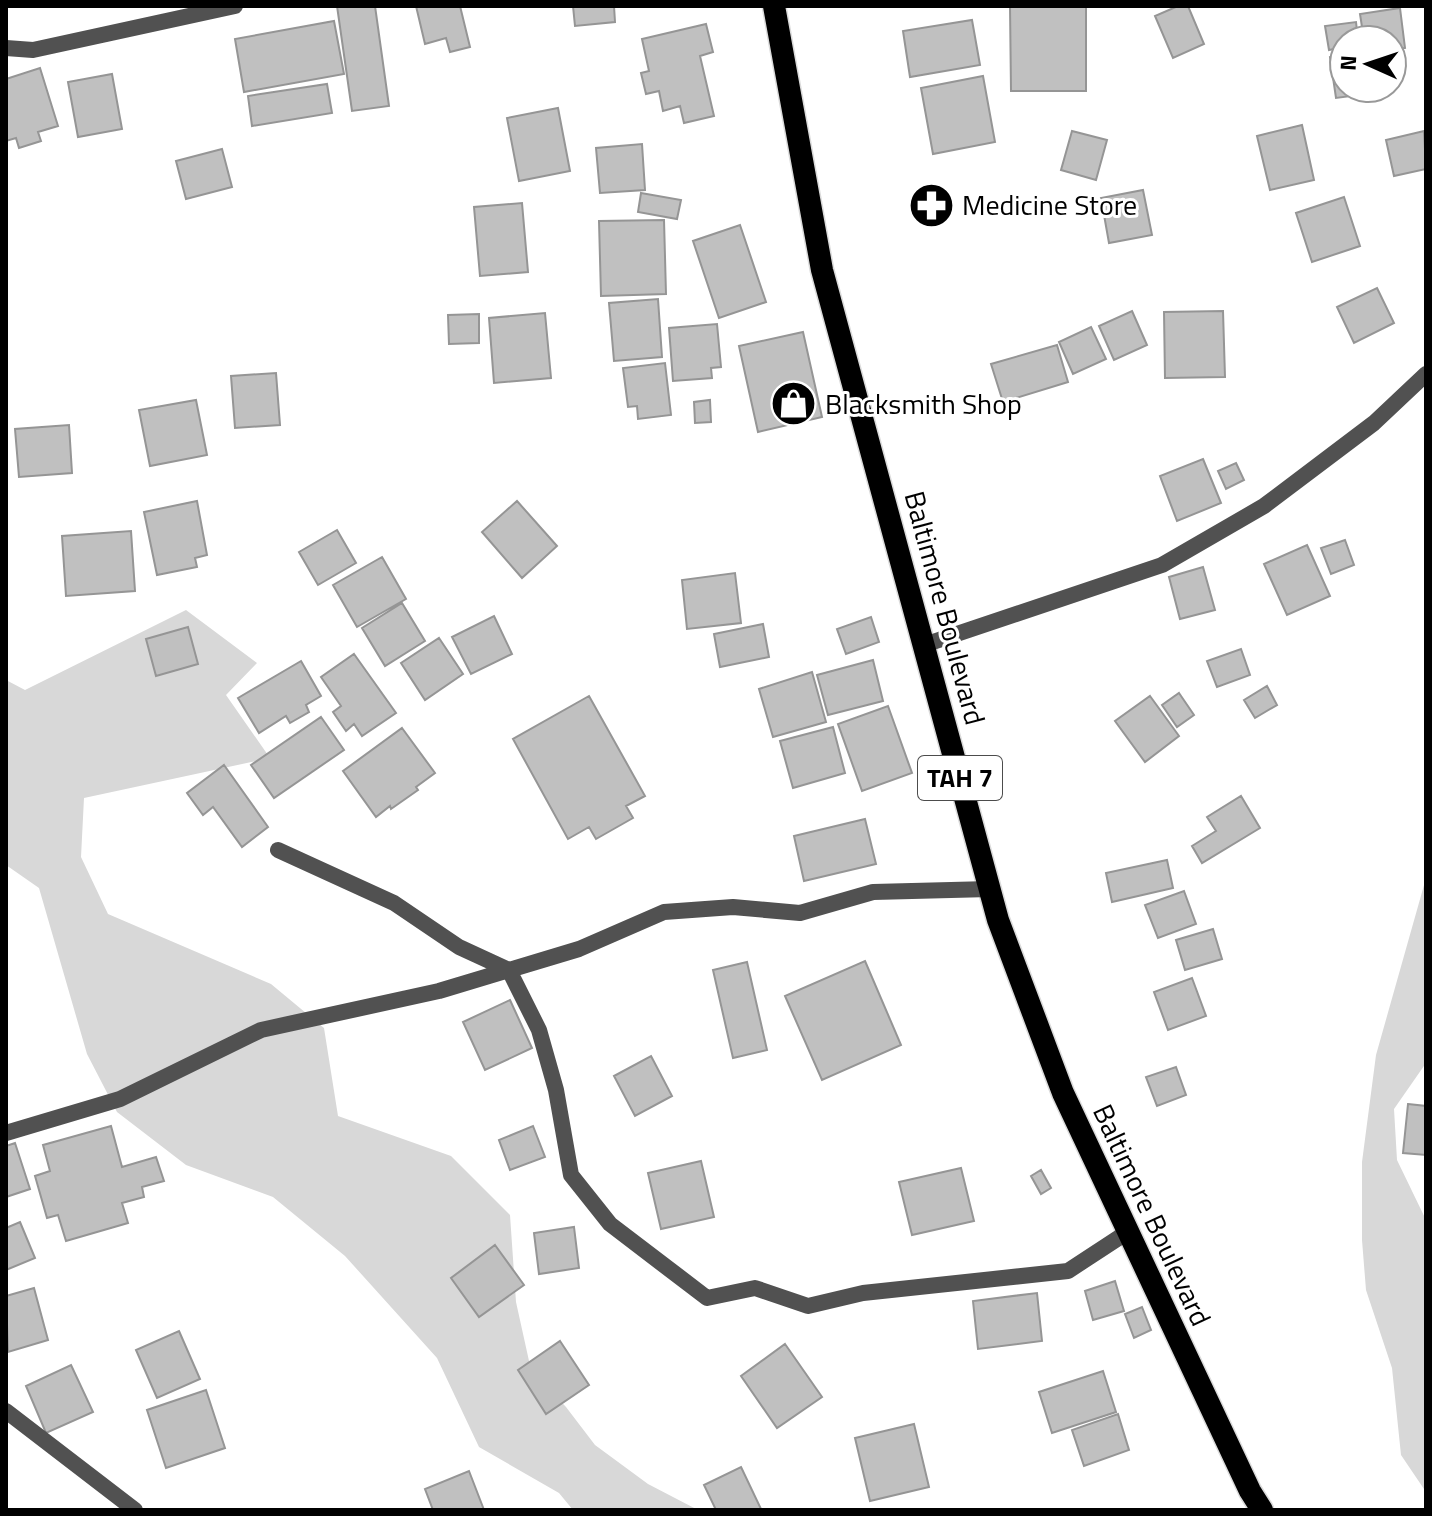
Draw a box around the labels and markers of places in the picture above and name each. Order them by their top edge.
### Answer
pharmacy icon: Medicine Store [907,181,955,229]
place label: Medicine Store [962,183,1137,226]
shop icon: Blacksmith Shop [770,380,818,428]
place label: Blacksmith Shop [825,382,1022,425]

